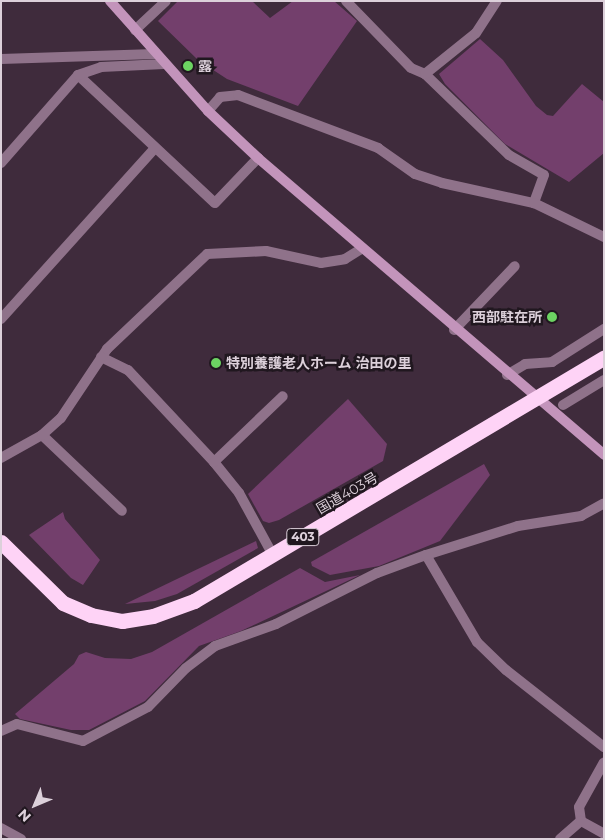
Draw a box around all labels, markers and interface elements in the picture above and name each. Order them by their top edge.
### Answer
place label: 露 [198,58,212,74]
marker: 露 [182,60,194,72]
place label: 西部駐在所 [472,309,542,325]
marker: 西部駐在所 [546,311,558,323]
place label: 特別養護老人ホーム 治田の里 [226,355,412,371]
marker: 特別養護老人ホーム 治田の里 [210,357,222,369]
street label: 国道403号 [313,469,381,517]
road number: 403 [286,528,320,546]
north arrow [10,780,60,830]
text: N [14,805,35,826]

